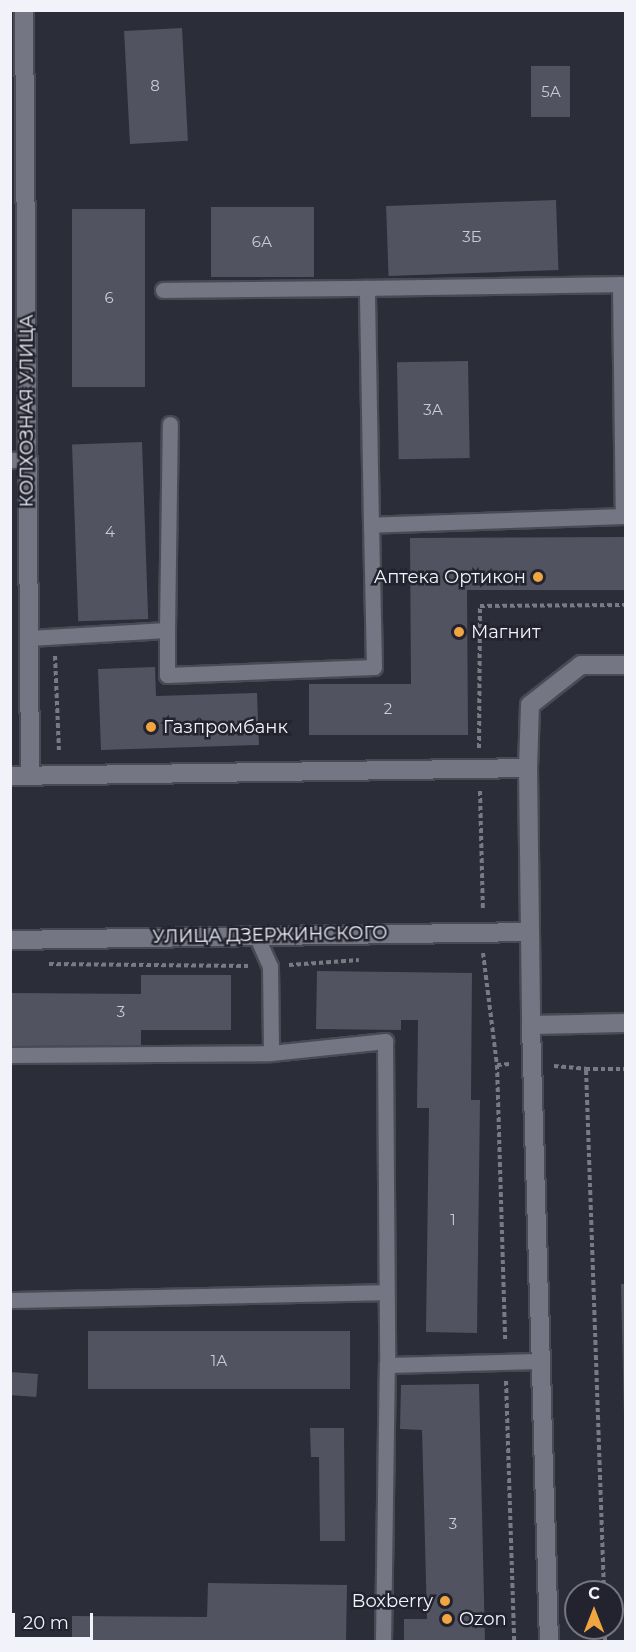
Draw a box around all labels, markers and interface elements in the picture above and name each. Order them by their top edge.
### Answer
house number: 8 [150,77,160,95]
house number: 5А [541,83,561,101]
house number: 3Б [462,228,482,246]
house number: 6А [252,233,272,251]
house number: 6 [104,289,114,307]
street label: КОЛХОЗНАЯ УЛИЦА [16,315,38,507]
house number: 3А [423,401,443,419]
house number: 4 [105,523,115,541]
place label: Аптека Ортикон [374,566,526,588]
marker: Аптека Ортикон [531,570,545,584]
place label: Магнит [471,621,540,643]
marker: Магнит [452,625,466,639]
house number: 2 [384,700,392,718]
place label: Газпромбанк [163,716,288,738]
marker: Газпромбанк [144,720,158,734]
street label: УЛИЦА ДЗЕРЖИНСКОГО [152,922,388,948]
house number: 3 [117,1003,125,1021]
house number: 1 [450,1211,456,1229]
house number: 1А [211,1352,227,1370]
house number: 3 [449,1515,457,1533]
north arrow [564,1580,624,1640]
text: С [588,1584,600,1603]
place label: Boxberry [352,1590,433,1612]
marker: Boxberry [438,1594,452,1608]
scale bar [15,1601,96,1639]
place label: Ozon [459,1608,507,1630]
text: 20 m [23,1612,69,1634]
marker: Ozon [440,1612,454,1626]

